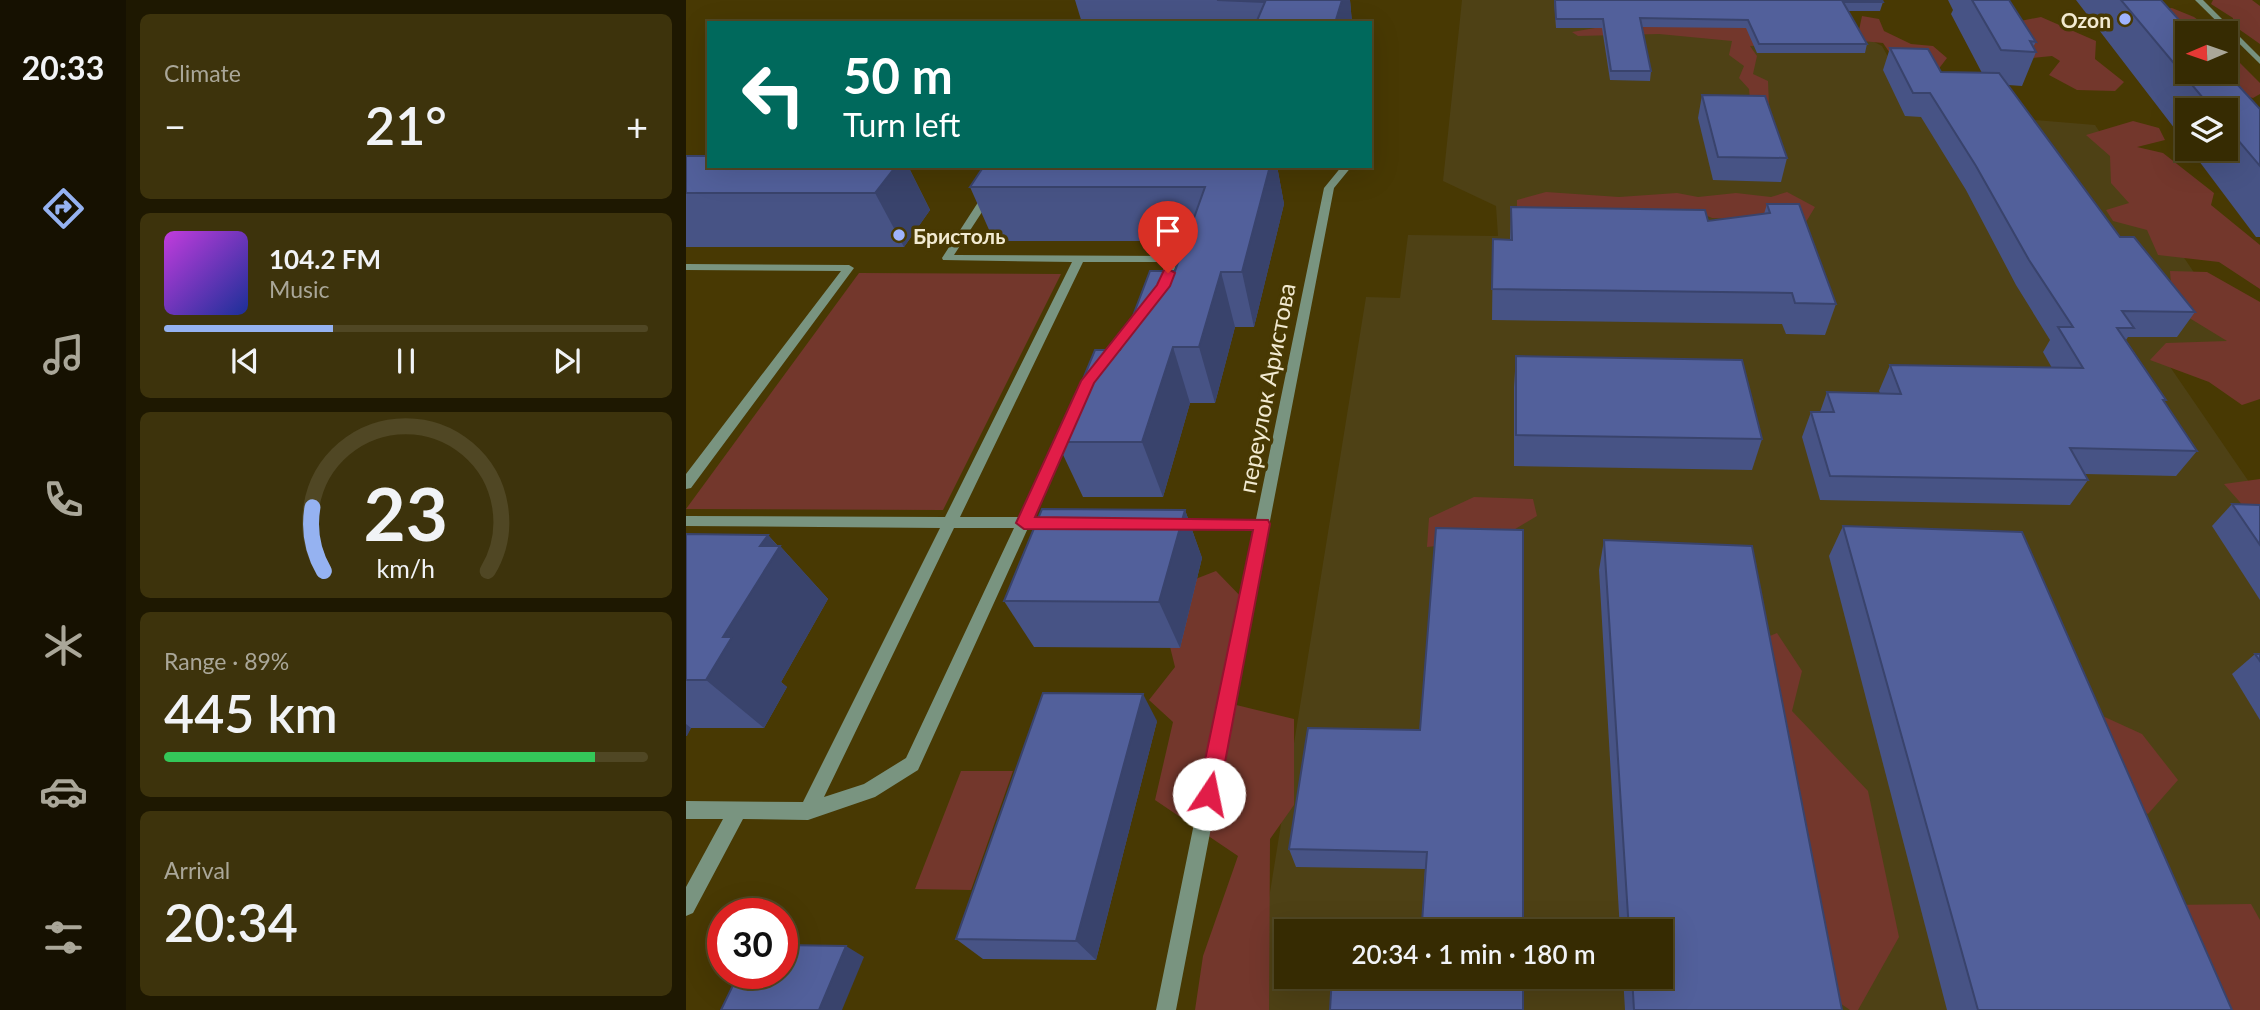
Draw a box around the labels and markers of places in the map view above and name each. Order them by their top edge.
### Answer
place label: Ozon [2061,7,2111,32]
marker: Ozon [2117,11,2133,27]
pin [1138,201,1198,273]
place label: Бристоль [913,223,1005,248]
marker: Бристоль [891,227,907,243]

